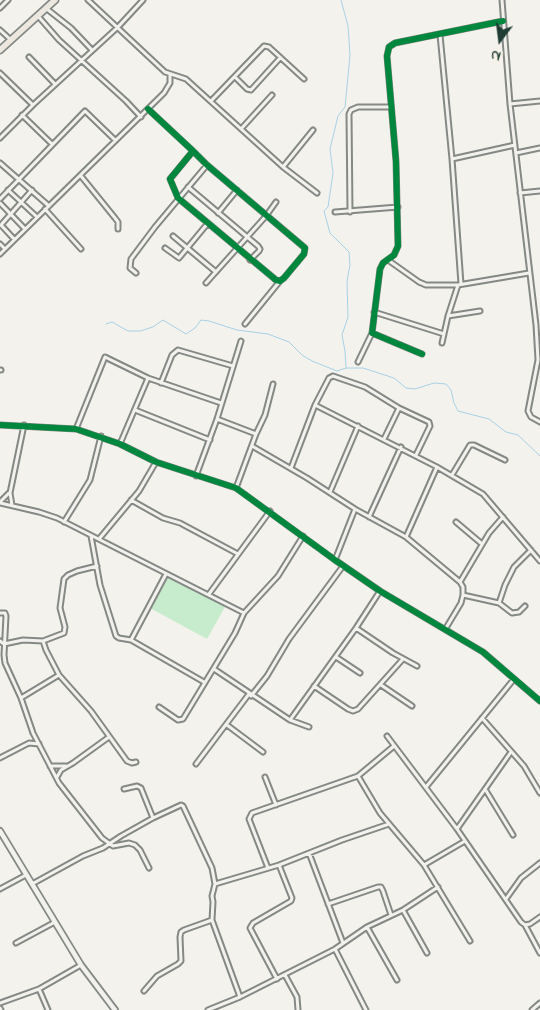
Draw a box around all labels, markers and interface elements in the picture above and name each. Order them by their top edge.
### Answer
north arrow [475,15,525,65]
text: N [489,44,503,66]

